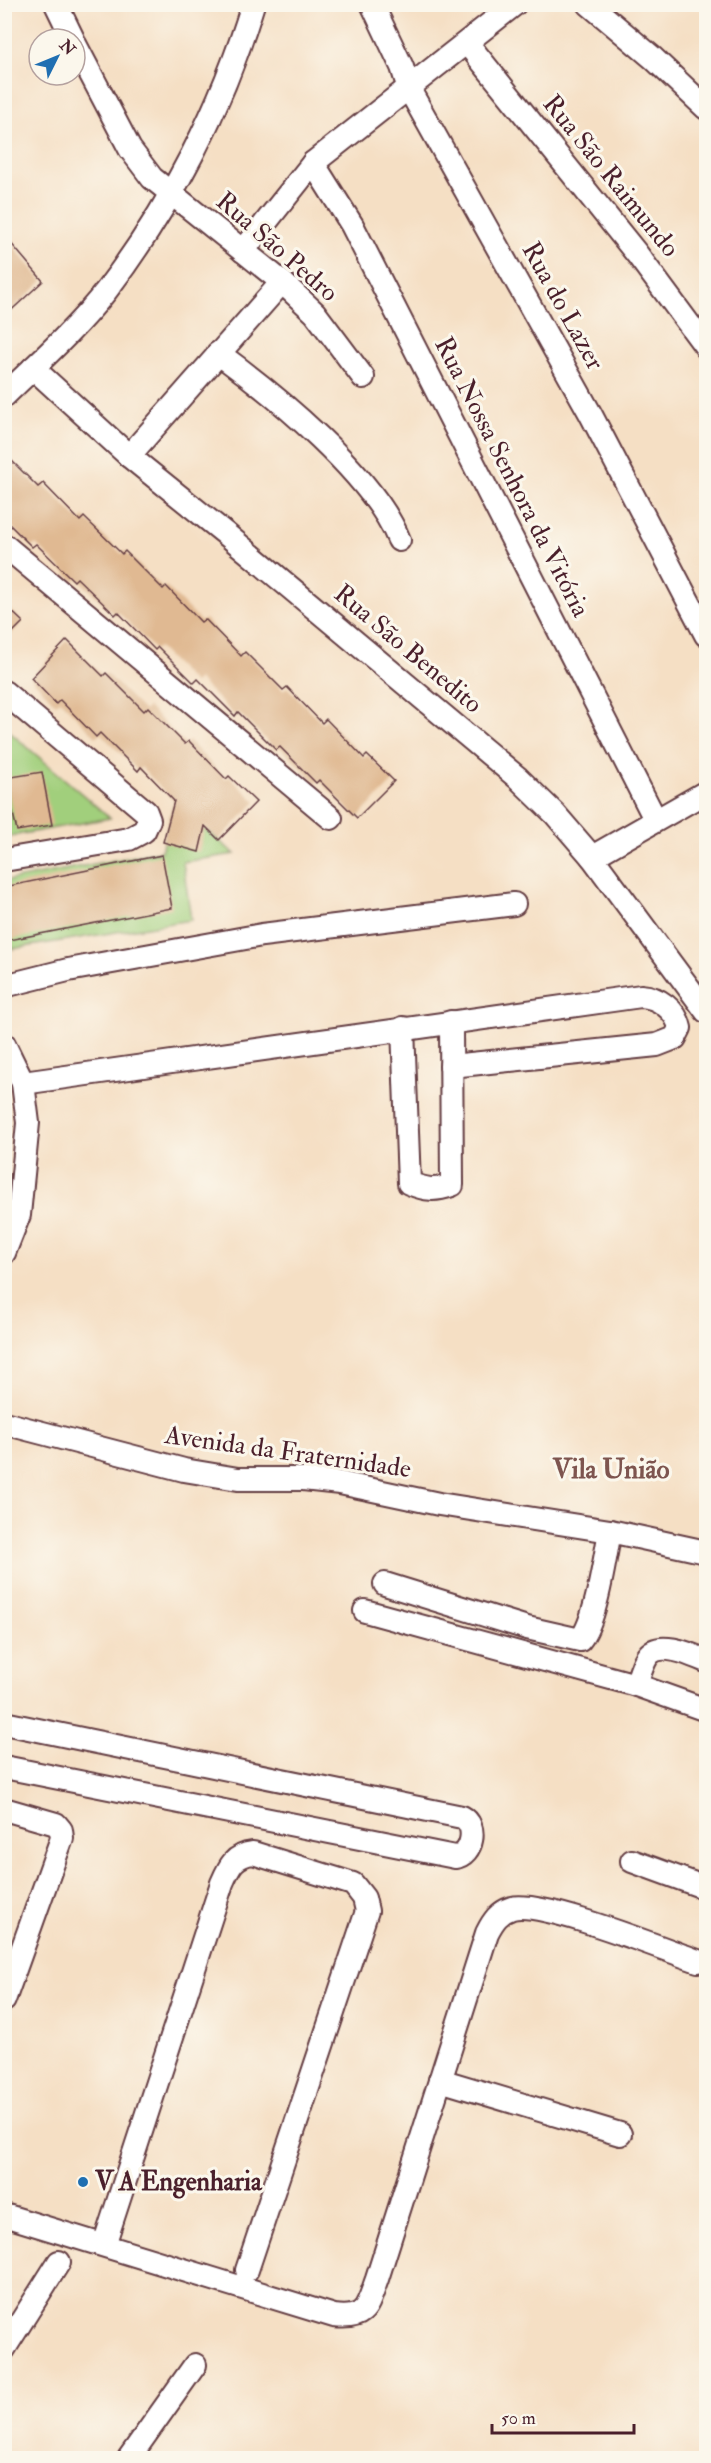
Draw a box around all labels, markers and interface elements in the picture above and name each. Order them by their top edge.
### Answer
north arrow [27,27,87,87]
text: N [54,35,80,60]
street label: Rua São Raimundo [536,88,686,264]
street label: Rua São Pedro [209,185,345,309]
street label: Rua do Lazer [515,236,611,376]
street label: Rua Nossa Senhora da Vitória [427,332,597,623]
street label: Rua São Benedito [327,578,489,720]
street label: Avenida da Fraternidade [162,1419,413,1485]
district label: Vila União [551,1453,670,1486]
place label: V A Engenharia [94,2166,263,2199]
marker: V A Engenharia [76,2175,90,2189]
scale bar [492,2397,634,2435]
text: 50 m [501,2407,536,2430]

